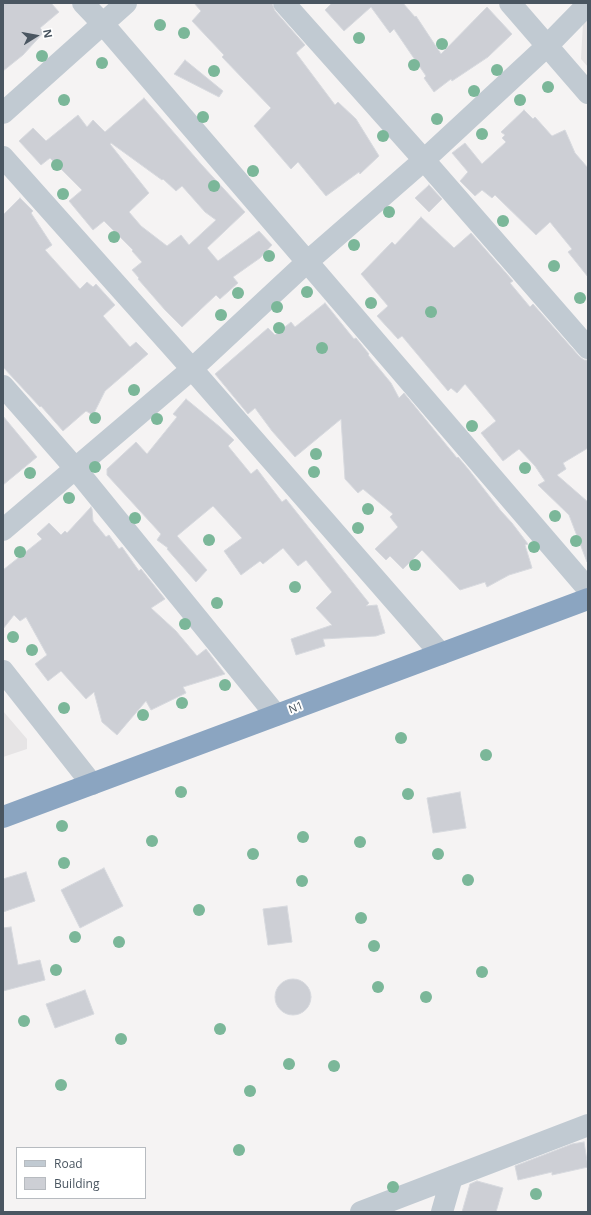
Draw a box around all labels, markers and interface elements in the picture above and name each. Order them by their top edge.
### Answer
north arrow [16,16,56,56]
text: N [40,28,56,39]
street label: N1 [287,699,305,717]
legend [16,1147,146,1199]
text: Road [54,1155,83,1172]
text: Building [54,1175,99,1192]

